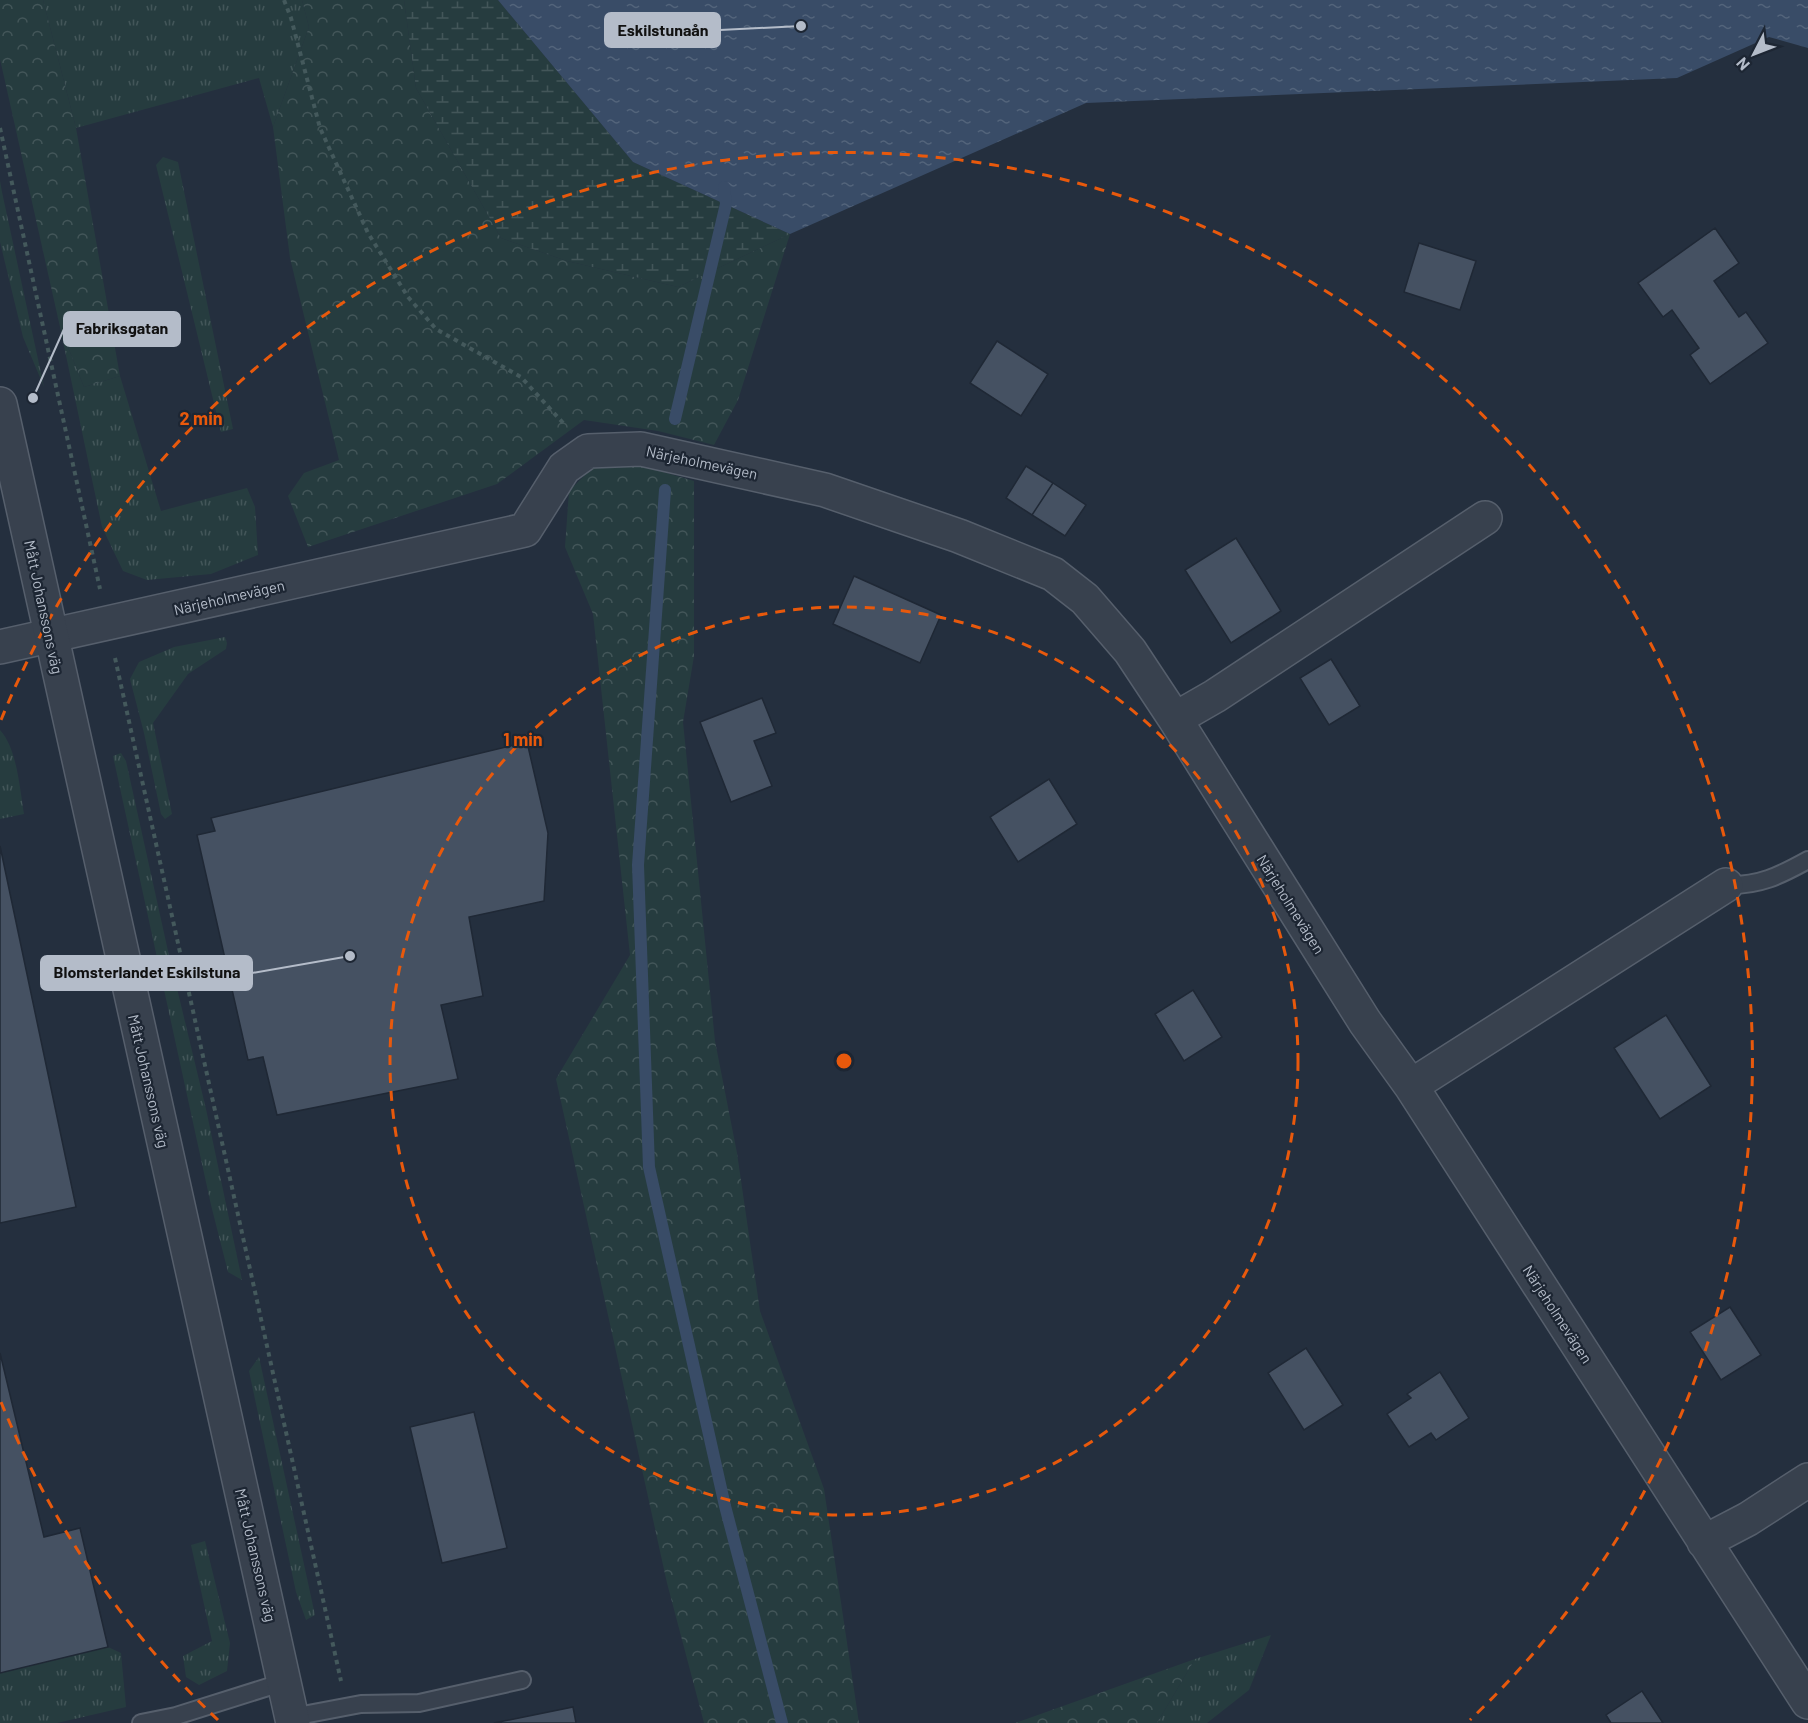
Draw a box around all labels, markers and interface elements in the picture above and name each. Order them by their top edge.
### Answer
callout: Eskilstunaån [605,13,720,47]
text: Eskilstunaån [617,20,709,39]
north arrow [1724,24,1784,84]
text: N [1732,54,1753,75]
callout: Fabriksgatan [64,312,180,346]
text: Fabriksgatan [76,318,168,337]
text: 2 min [179,407,223,429]
street label: Närjeholmevägen [645,441,759,483]
street label: Mått Johanssons väg [21,538,67,676]
street label: Närjeholmevägen [172,575,286,619]
text: 1 min [503,728,543,750]
street label: Närjeholmevägen [1253,851,1329,957]
callout: Blomsterlandet Eskilstuna [41,956,252,990]
text: Blomsterlandet Eskilstuna [54,962,240,981]
street label: Mått Johanssons väg [125,1013,173,1149]
centre of rings [834,1051,854,1071]
street label: Närjeholmevägen [1520,1262,1596,1366]
street label: Mått Johanssons väg [232,1487,280,1623]

